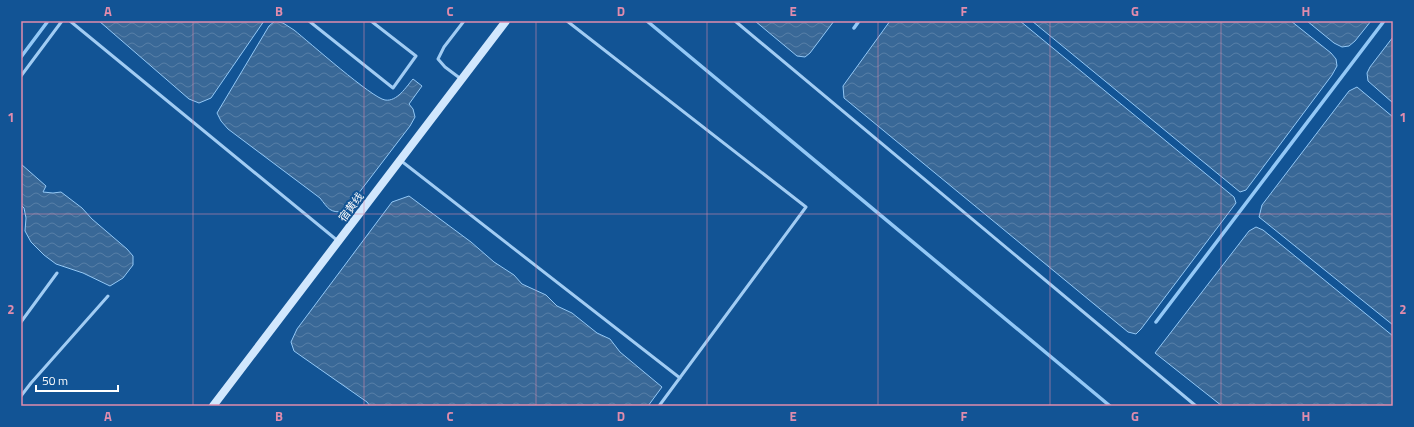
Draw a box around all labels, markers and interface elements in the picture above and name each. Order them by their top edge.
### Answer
text: A [104,1,112,21]
text: B [275,1,283,21]
text: C [446,1,454,21]
text: D [617,1,625,21]
text: E [789,1,797,21]
text: F [961,1,968,21]
text: G [1131,1,1139,21]
text: H [1302,1,1310,21]
text: 1 [7,107,15,127]
text: 1 [1399,107,1407,127]
street label: 宿黄线 [335,189,367,225]
text: 2 [7,299,15,319]
text: 2 [1399,299,1407,319]
scale bar [36,367,118,393]
text: 50 m [42,371,68,390]
text: A [104,406,112,426]
text: B [275,406,283,426]
text: C [446,406,454,426]
text: D [617,406,625,426]
text: E [789,406,797,426]
text: F [961,406,968,426]
text: G [1131,406,1139,426]
text: H [1302,406,1310,426]

